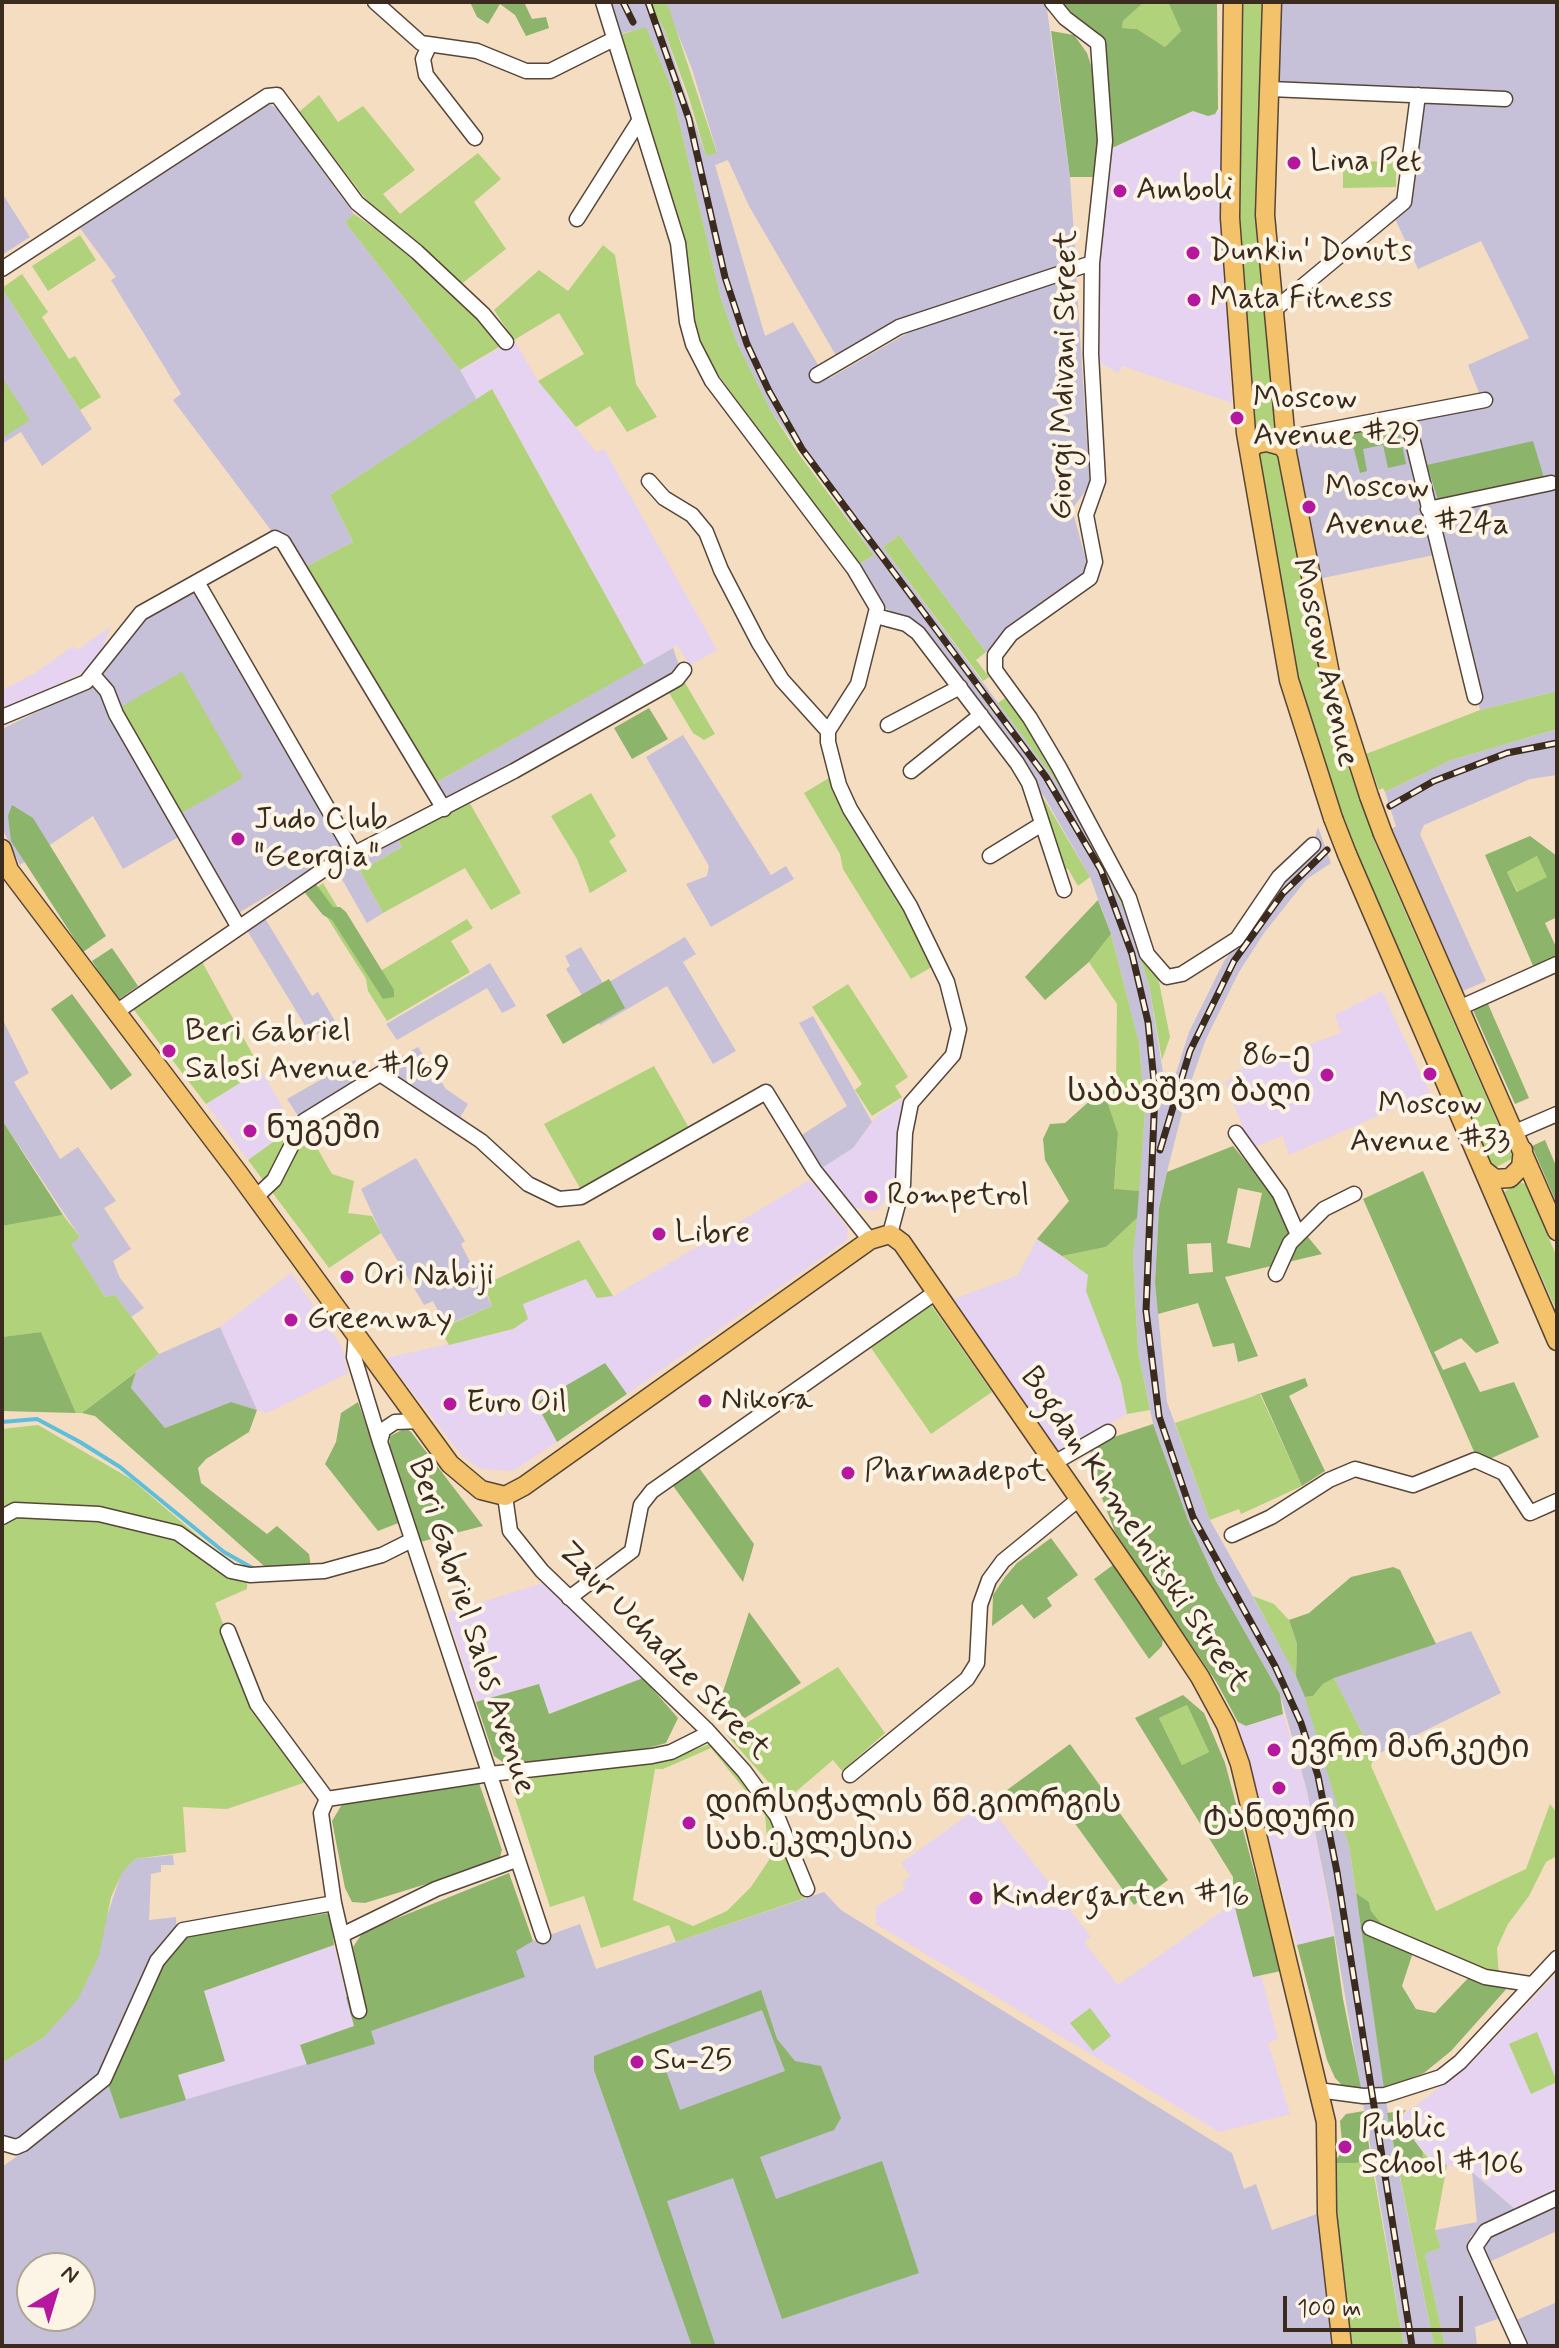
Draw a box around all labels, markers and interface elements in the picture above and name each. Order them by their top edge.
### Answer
place label: Lina Pet [1310,144,1422,182]
marker: Lina Pet [1285,154,1303,172]
place label: Amboli [1136,172,1233,210]
marker: Amboli [1111,182,1129,200]
street label: Giorgi Mdivani Street [1044,229,1088,521]
place label: Dunkin' Donuts [1209,234,1412,272]
marker: Dunkin' Donuts [1184,244,1202,262]
place label: Mata Fitness [1210,281,1393,319]
marker: Mata Fitness [1185,291,1203,309]
place label: Moscow Avenue #29 [1253,381,1420,456]
marker: Moscow Avenue #29 [1228,409,1246,427]
place label: Moscow Avenue #24a [1325,470,1509,545]
marker: Moscow Avenue #24a [1300,498,1318,516]
street label: Moscow Avenue [1280,555,1366,771]
place label: Judo Club "Georgia" [254,802,388,877]
marker: Judo Club "Georgia" [229,830,247,848]
place label: Beri Gabriel Salosi Avenue #169 [185,1014,450,1089]
place label: 86-ე საბავშვო ბაღი [1067,1038,1311,1113]
marker: Beri Gabriel Salosi Avenue #169 [160,1042,178,1060]
marker: Moscow Avenue #33 [1421,1065,1439,1083]
marker: 86-ე საბავშვო ბაღი [1318,1066,1336,1084]
place label: Moscow Avenue #33 [1350,1087,1510,1162]
place label: ნუგეში [266,1112,380,1150]
marker: ნუგეში [241,1122,259,1140]
place label: Rompetrol [887,1178,1029,1216]
marker: Rompetrol [862,1188,880,1206]
place label: Libre [675,1215,750,1253]
marker: Libre [650,1225,668,1243]
place label: Ori Nabiji [363,1258,494,1296]
marker: Ori Nabiji [338,1268,356,1286]
place label: Greenway [307,1301,452,1339]
marker: Greenway [282,1311,300,1329]
street label: Bogdan Khmelnitski Street [1010,1360,1256,1700]
place label: Nikora [721,1382,813,1420]
place label: Euro Oil [466,1385,567,1423]
marker: Nikora [696,1392,714,1410]
marker: Euro Oil [441,1395,459,1413]
street label: Beri Gabriel Salos Avenue [397,1454,543,1800]
place label: Pharmadepot [864,1454,1046,1492]
marker: Pharmadepot [839,1464,857,1482]
street label: Zaur Uchadze Street [549,1534,777,1770]
place label: ევრო მარკეტი [1290,1731,1530,1769]
marker: ევრო მარკეტი [1265,1741,1283,1759]
marker: ტანდური [1270,1779,1288,1797]
place label: დირსიჭალის წმ.გიორგის სახ.ეკლესია [705,1786,1121,1861]
place label: ტანდური [1203,1801,1355,1839]
marker: დირსიჭალის წმ.გიორგის სახ.ეკლესია [680,1814,698,1832]
place label: Kindergarten #16 [992,1879,1250,1917]
marker: Kindergarten #16 [967,1889,985,1907]
place label: Su-25 [653,2043,732,2081]
marker: Su-25 [628,2053,646,2071]
place label: Public School #106 [1361,2110,1524,2185]
marker: Public School #106 [1336,2138,1354,2156]
north arrow [16,2252,96,2332]
text: N [55,2259,84,2290]
scale bar [1287,2280,1467,2330]
text: 100 m [1297,2294,1361,2325]

